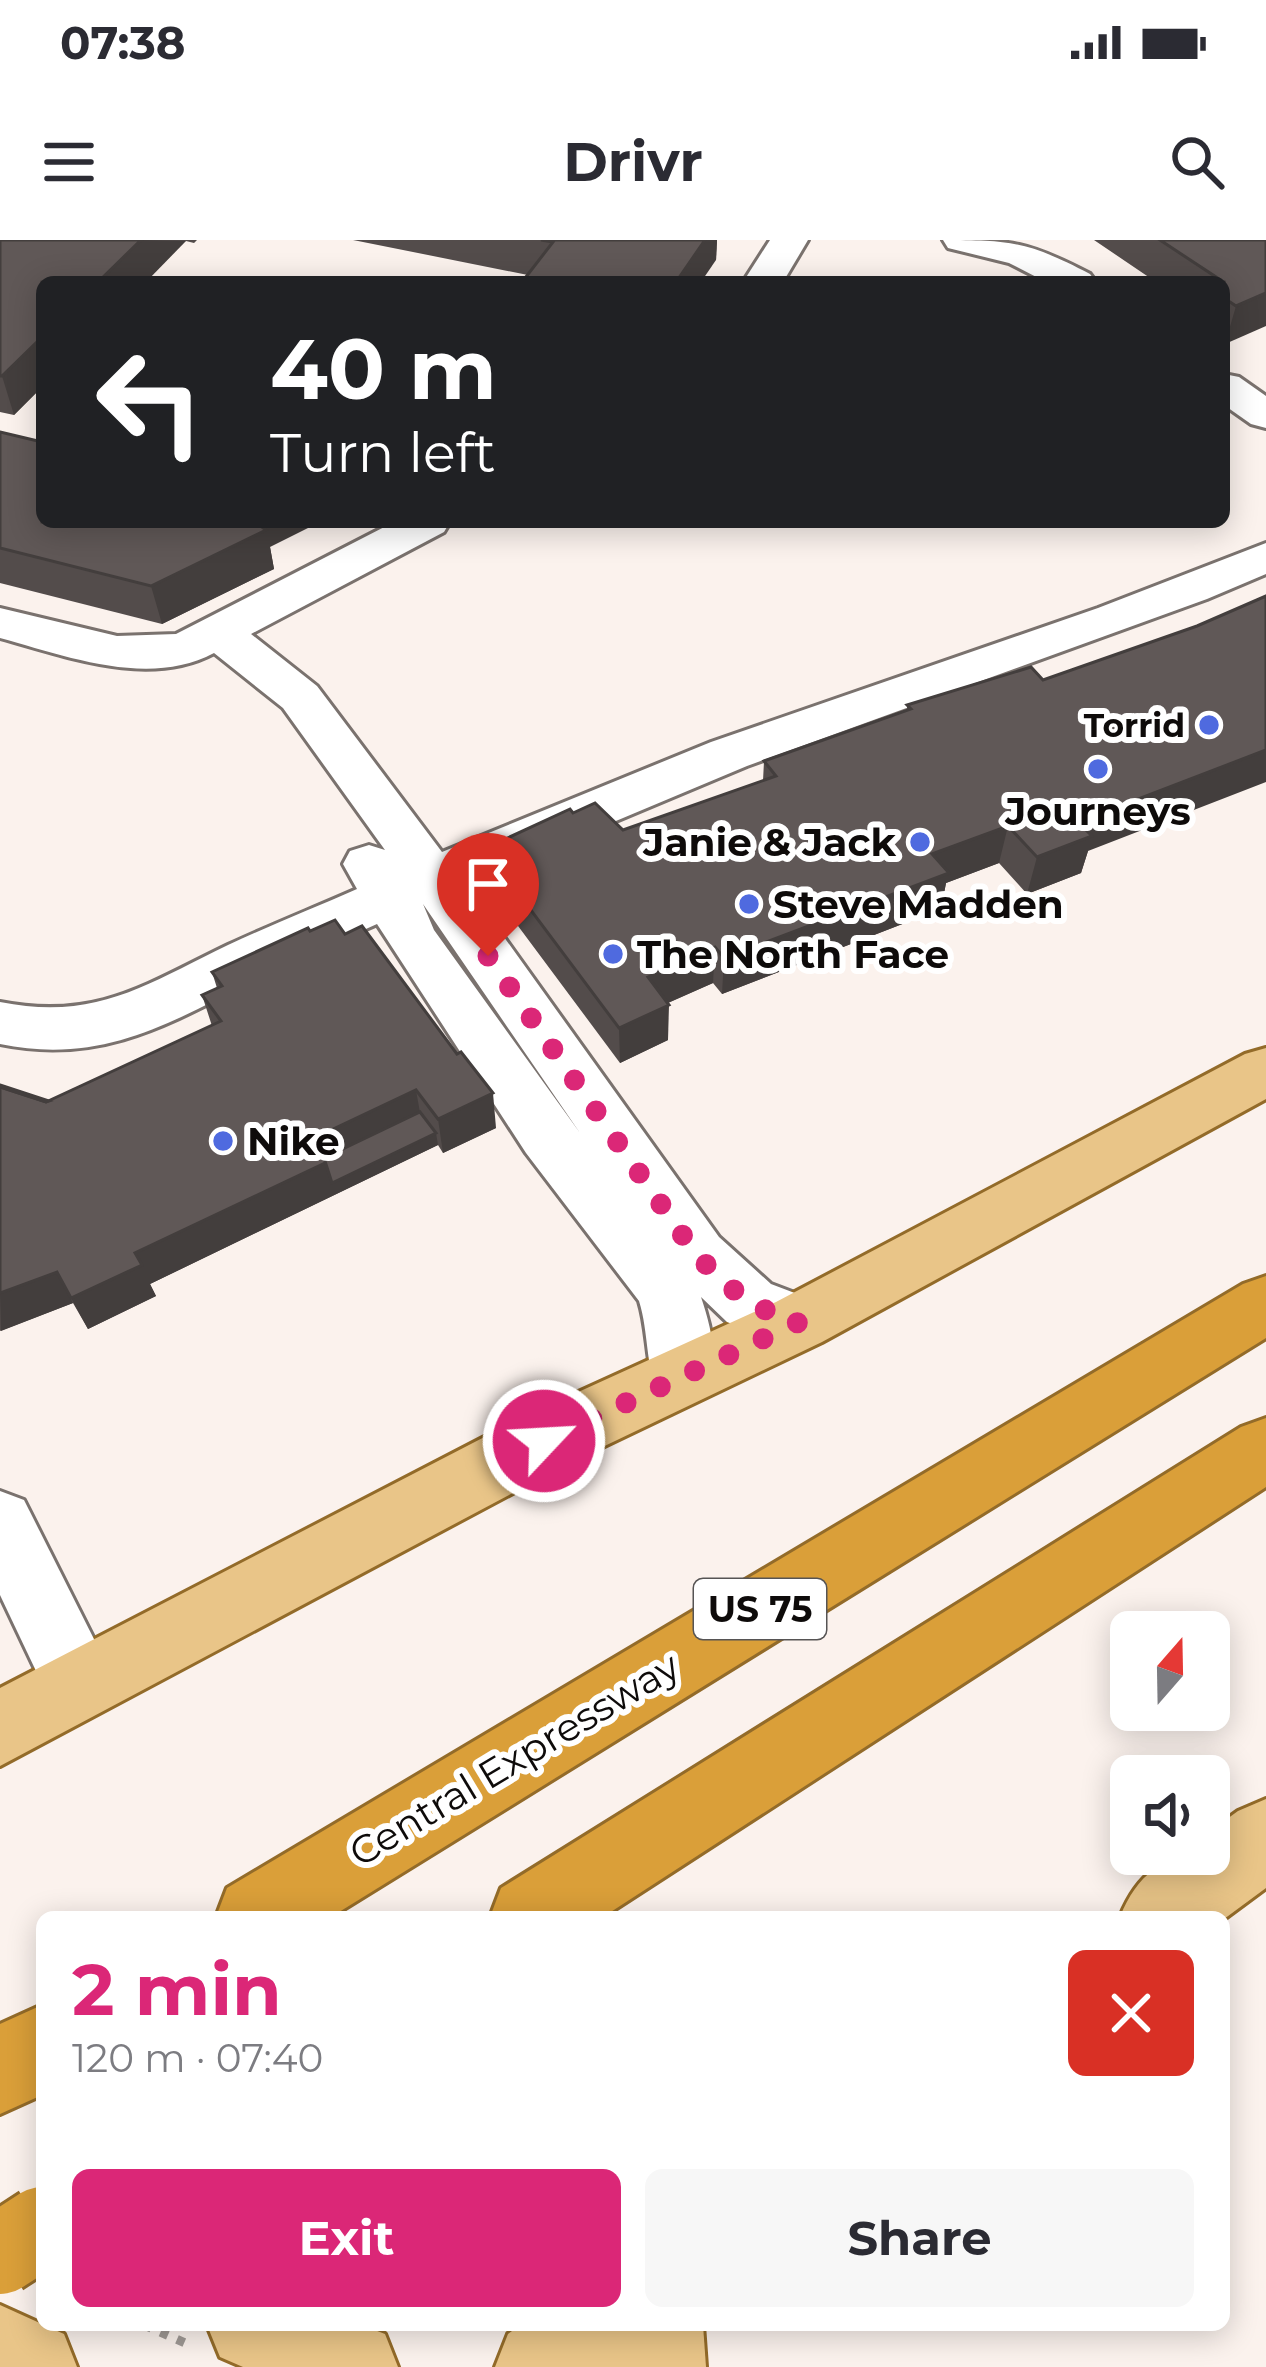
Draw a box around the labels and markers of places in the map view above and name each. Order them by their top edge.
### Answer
place label: Torrid [1084,705,1185,745]
marker: Torrid [1196,712,1222,738]
marker: Journeys [1085,756,1111,782]
place label: Journeys [1004,787,1191,835]
place label: Janie & Jack [642,818,896,866]
marker: Janie & Jack [907,829,933,855]
pin [437,833,539,956]
place label: Steve Madden [773,880,1064,928]
marker: Steve Madden [736,891,762,917]
place label: The North Face [637,930,949,978]
marker: The North Face [600,941,626,967]
place label: Nike [247,1117,340,1165]
marker: Nike [210,1128,236,1154]

